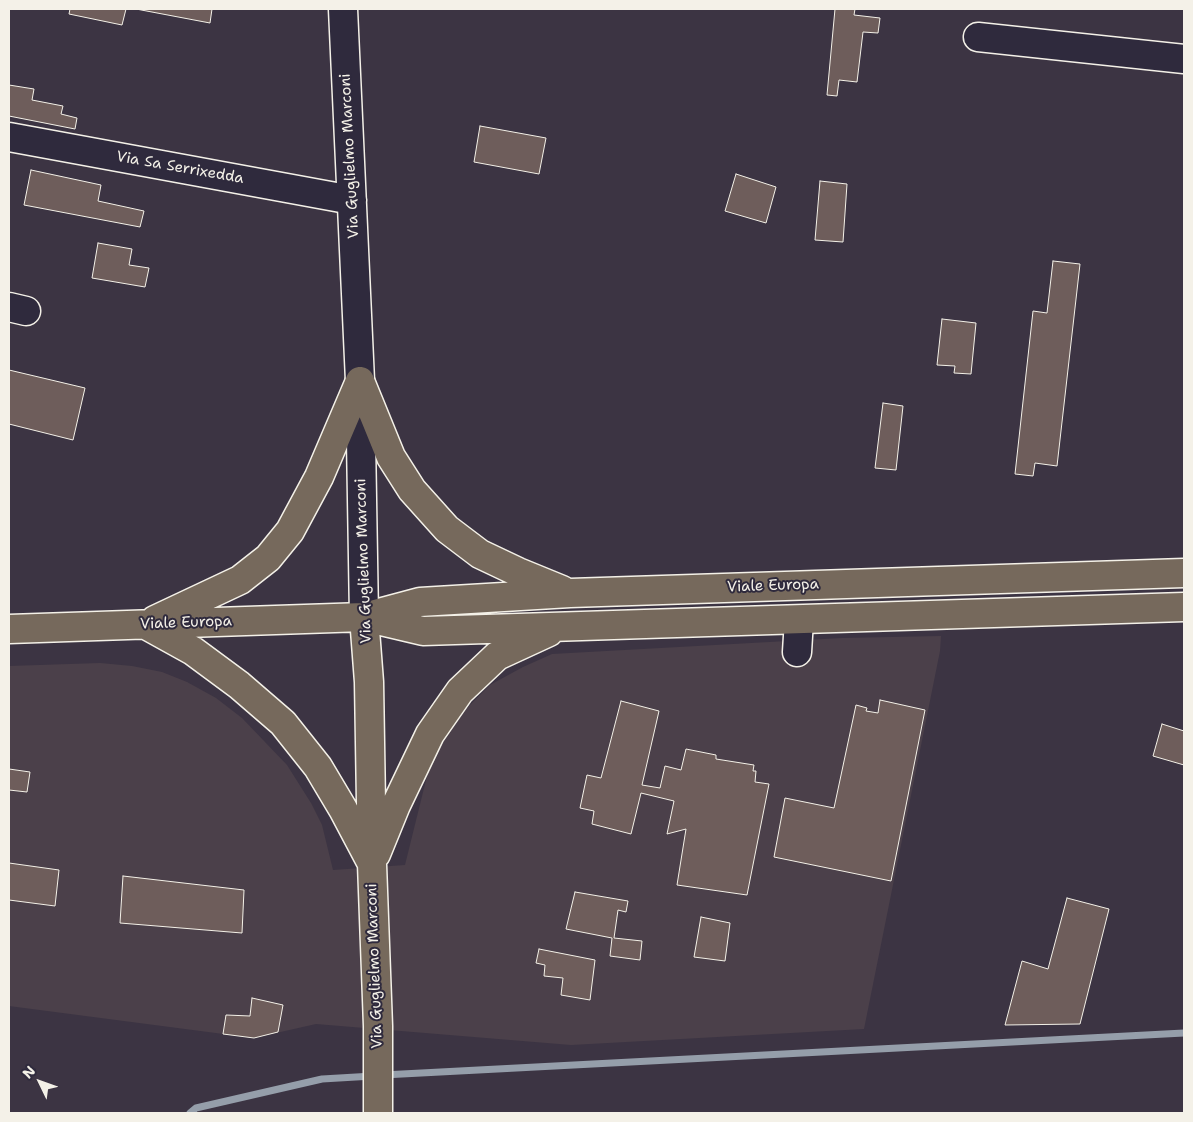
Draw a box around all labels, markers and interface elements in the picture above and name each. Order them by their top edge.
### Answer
street label: Via Guglielmo Marconi [337,73,363,239]
street label: Via Sa Serrixedda [115,148,245,188]
street label: Via Guglielmo Marconi [352,478,376,644]
street label: Viale Europa [727,575,819,597]
street label: Viale Europa [140,612,232,634]
street label: Via Guglielmo Marconi [363,883,387,1049]
north arrow [15,1057,65,1107]
text: N [18,1062,39,1082]

